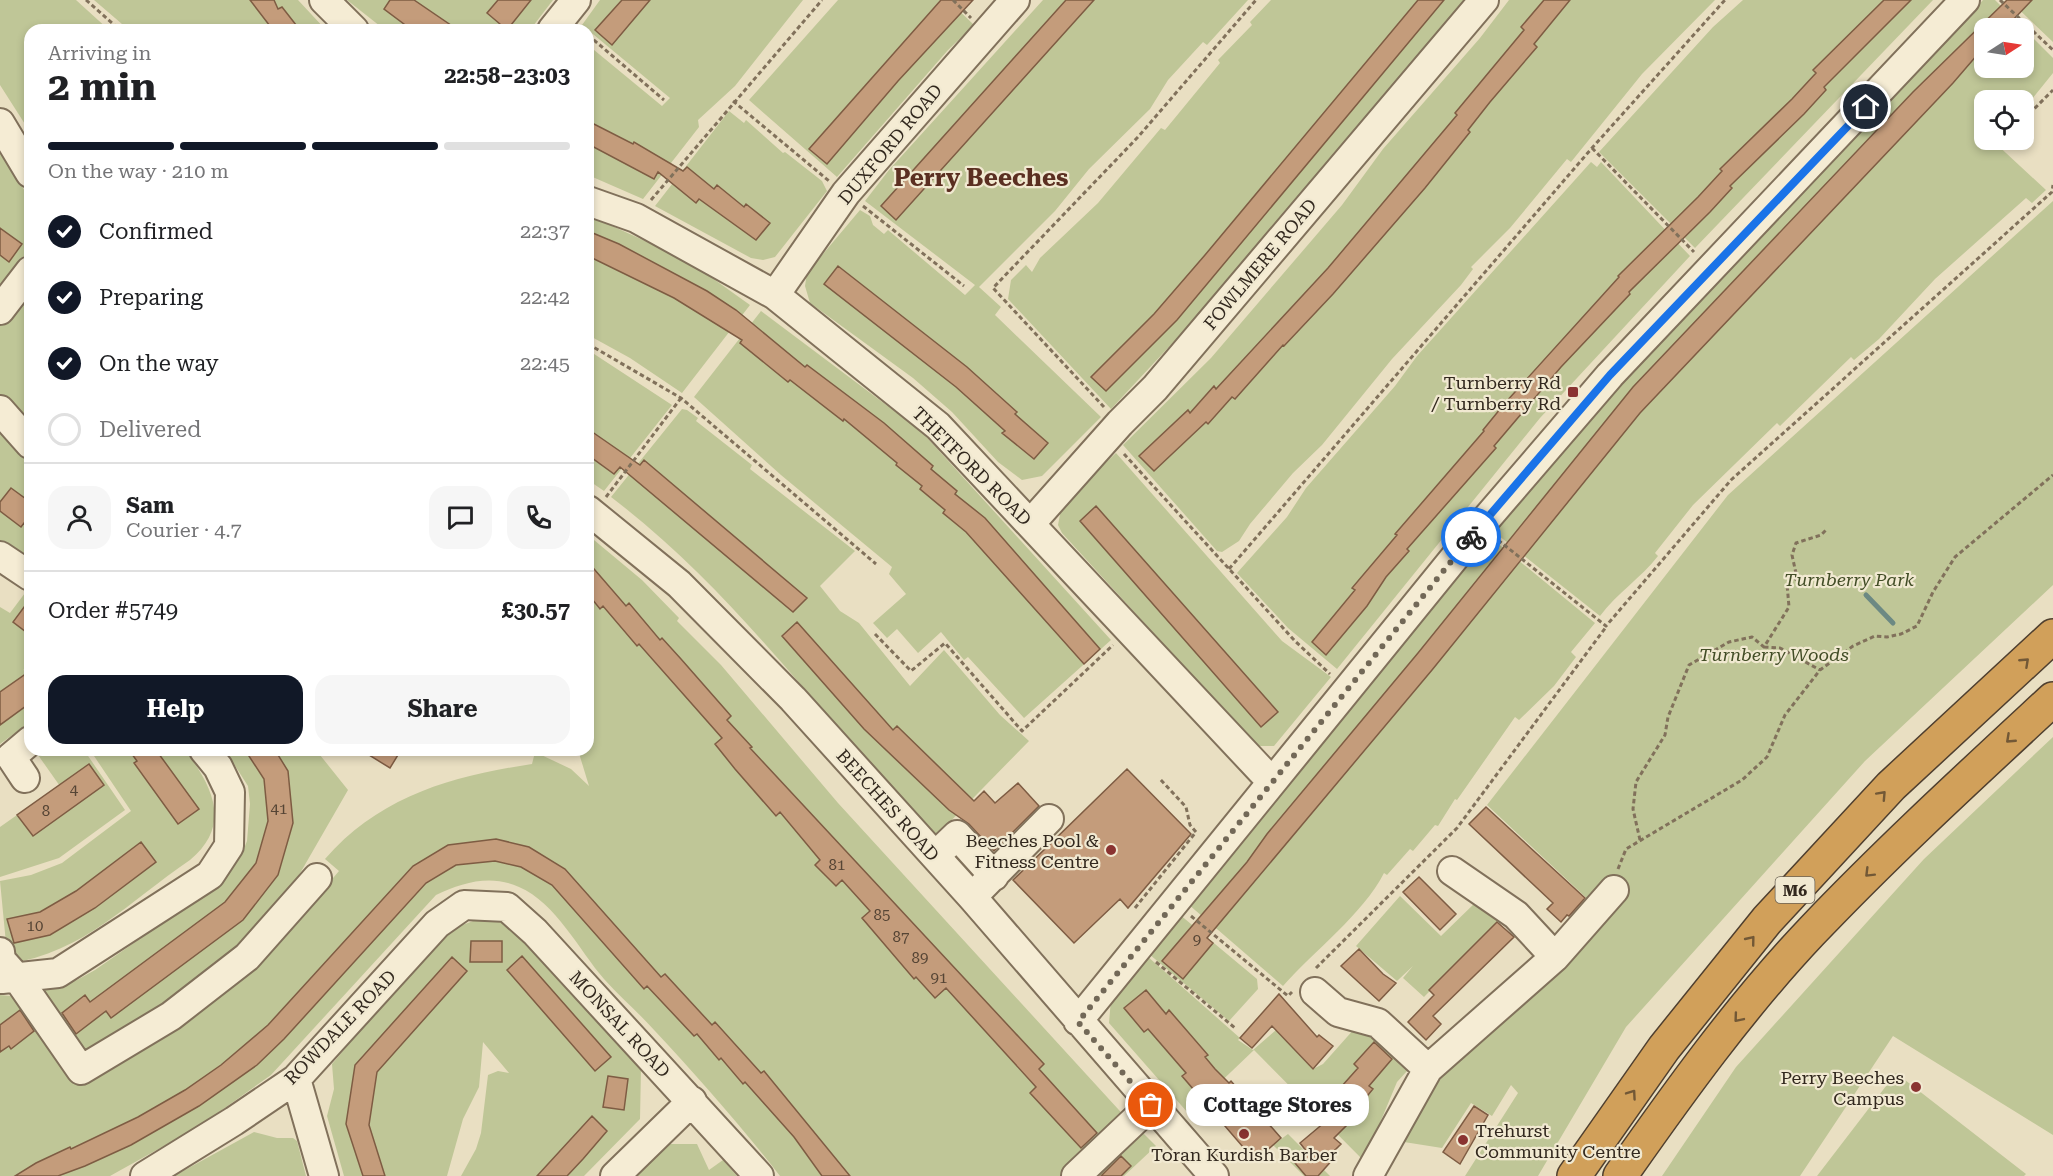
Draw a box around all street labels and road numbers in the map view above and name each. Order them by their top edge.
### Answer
street label: DUXFORD ROAD [834,80,946,208]
street label: FOWLMERE ROAD [1199,194,1321,334]
street label: THETFORD ROAD [908,402,1036,530]
street label: BEECHES ROAD [832,745,944,865]
road number: M6 [1776,877,1814,903]
street label: ROWDALE ROAD [280,965,400,1089]
street label: MONSAL ROAD [565,966,675,1082]

